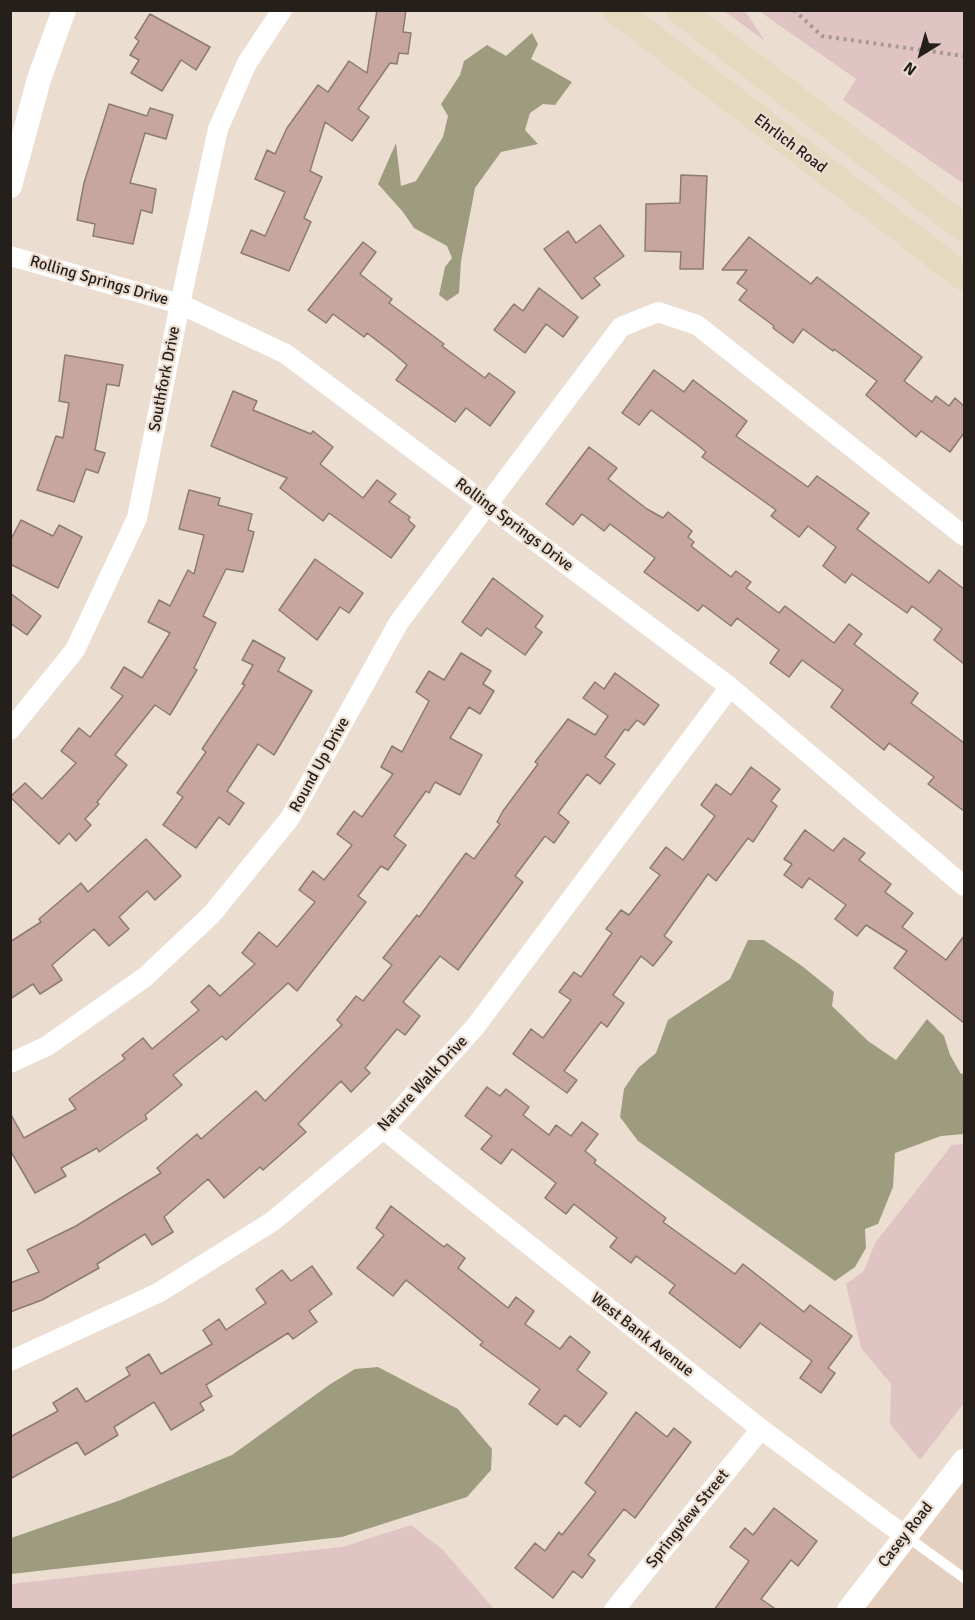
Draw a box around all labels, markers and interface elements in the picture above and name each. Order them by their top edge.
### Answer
north arrow [891,24,951,84]
text: N [900,57,921,80]
street label: Ehrlich Road [750,110,830,178]
street label: Rolling Springs Drive [28,252,170,310]
street label: Southfork Drive [145,325,185,433]
street label: Rolling Springs Drive [451,474,577,576]
street label: Round Up Drive [286,714,354,816]
street label: Nature Walk Drive [374,1032,472,1136]
street label: West Bank Avenue [587,1289,697,1381]
street label: Springview Street [642,1466,734,1572]
street label: Casey Road [875,1498,937,1572]

